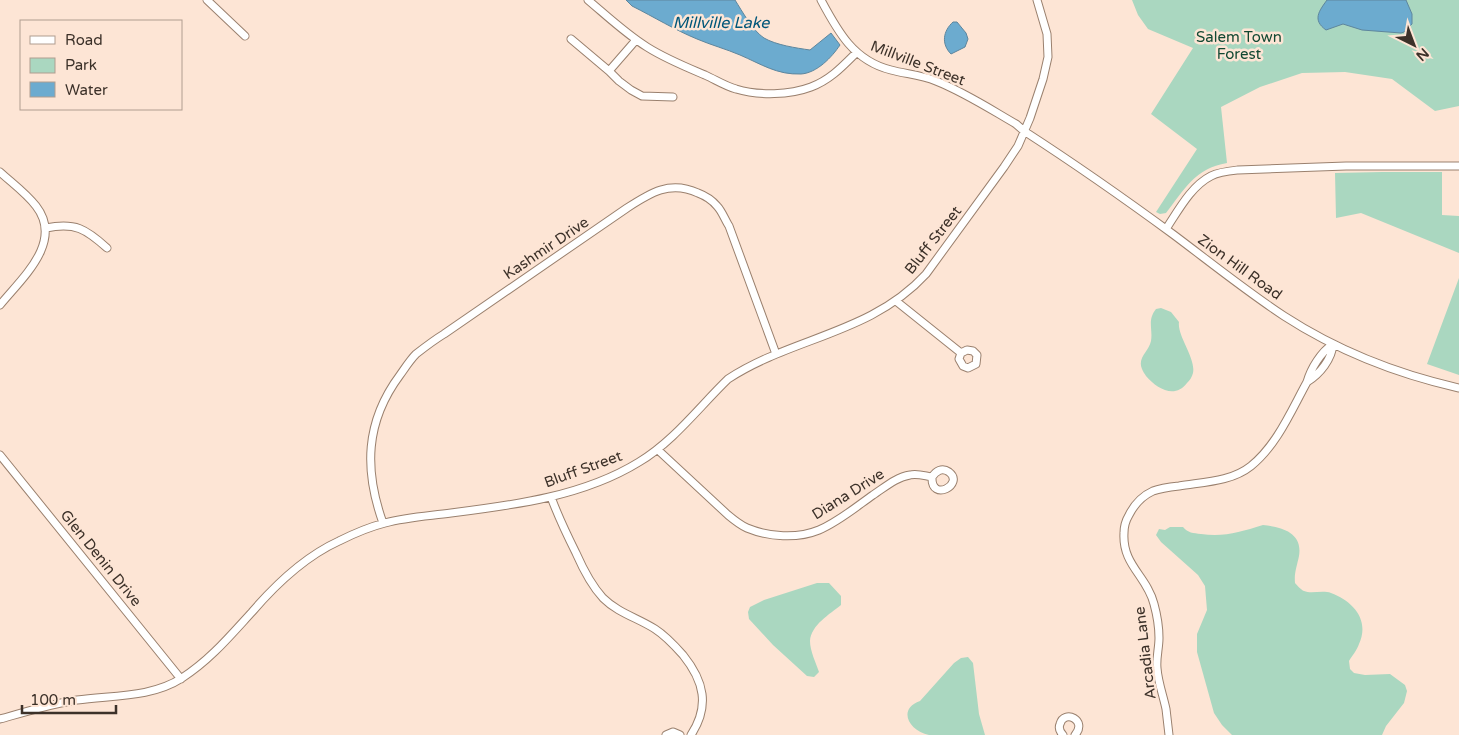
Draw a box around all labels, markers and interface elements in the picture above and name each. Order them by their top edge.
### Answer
water label: Millville Lake [673,13,770,33]
legend [20,20,182,110]
north arrow [1389,20,1439,70]
park label: Salem Town Forest [1196,28,1282,63]
text: Road [65,31,103,49]
street label: Millville Street [868,37,968,89]
text: N [1412,44,1432,64]
text: Park [65,56,97,74]
text: Water [65,81,108,99]
street label: Bluff Street [901,202,965,278]
street label: Kashmir Drive [500,213,592,283]
street label: Zion Hill Road [1194,230,1286,304]
street label: Bluff Street [542,447,625,491]
street label: Diana Drive [809,465,887,523]
street label: Glen Denin Drive [57,506,145,610]
street label: Arcadia Lane [1130,606,1160,700]
scale bar [22,682,116,714]
text: 100 m [30,691,76,709]

